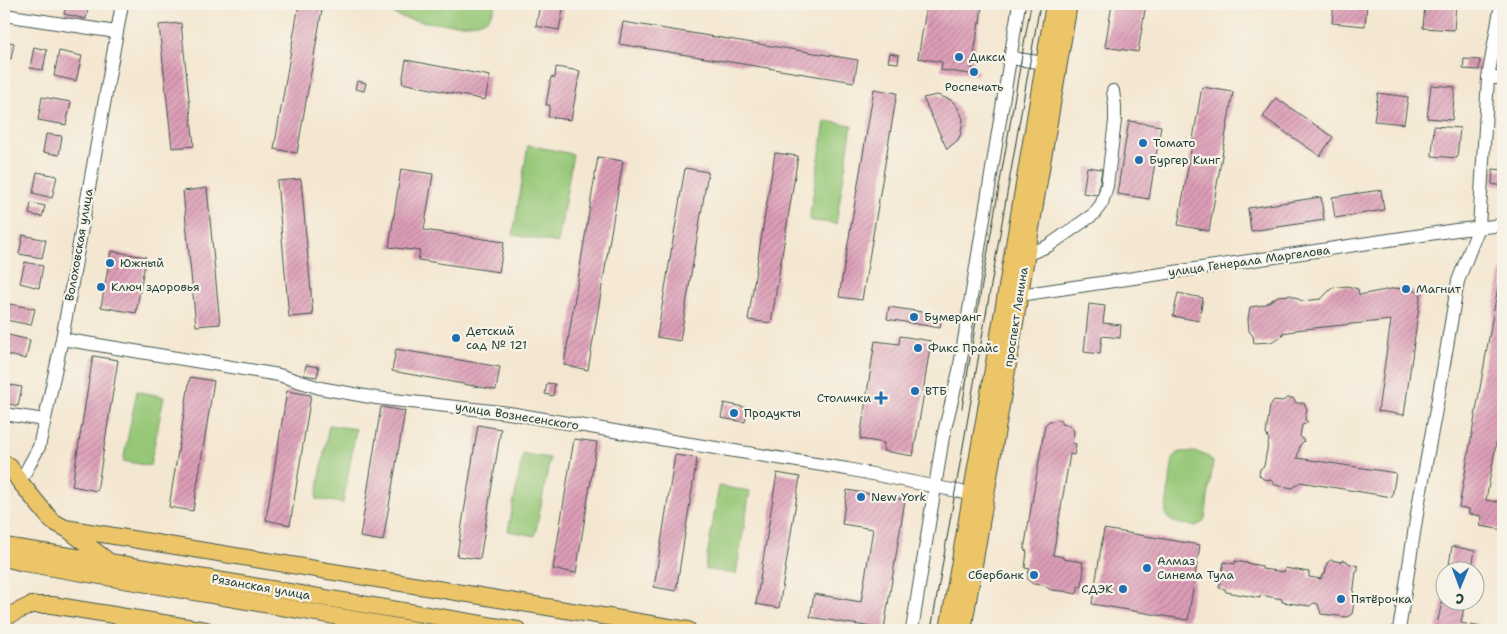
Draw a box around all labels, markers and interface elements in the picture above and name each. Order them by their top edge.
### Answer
place label: Дикси [969,49,1006,65]
marker: Дикси [953,51,965,63]
marker: Роспечать [968,66,980,78]
place label: Роспечать [945,79,1003,95]
place label: Томато [1153,135,1196,151]
marker: Томато [1137,137,1149,149]
place label: Бургер Кинг [1149,152,1221,168]
marker: Бургер Кинг [1133,154,1145,166]
street label: Волоховская улица [61,187,97,303]
street label: улица Генерала Маргелова [1167,242,1331,280]
place label: Южный [120,255,164,271]
marker: Южный [104,257,116,269]
street label: проспект Ленина [1000,265,1032,368]
place label: Ключ здоровья [111,279,200,295]
marker: Ключ здоровья [95,281,107,293]
place label: Магнит [1416,281,1462,297]
marker: Магнит [1400,283,1412,295]
place label: Бумеранг [924,309,982,325]
marker: Бумеранг [908,311,920,323]
place label: Детский сад № 121 [466,323,527,353]
marker: Детский сад № 121 [450,332,462,344]
place label: Фикс Прайс [928,340,999,356]
marker: Фикс Прайс [912,342,924,354]
place label: ВТБ [925,383,947,399]
marker: ВТБ [909,385,921,397]
place label: Столички [817,390,871,406]
marker: Столички [875,392,887,404]
street label: улица Вознесенского [454,398,580,434]
place label: Продукты [744,405,801,421]
marker: Продукты [728,407,740,419]
place label: New York [871,489,927,505]
marker: New York [855,491,867,503]
place label: Алмаз Синема Тула [1157,553,1235,583]
marker: Алмаз Синема Тула [1141,562,1153,574]
north arrow [1434,562,1484,612]
place label: Сбербанк [968,567,1025,583]
marker: Сбербанк [1028,569,1040,581]
street label: Рязанская улица [210,570,312,604]
place label: СДЭК [1081,581,1113,597]
marker: СДЭК [1117,583,1129,595]
text: С [1455,590,1464,608]
place label: Пятёрочка [1351,591,1412,607]
marker: Пятёрочка [1335,593,1347,605]

